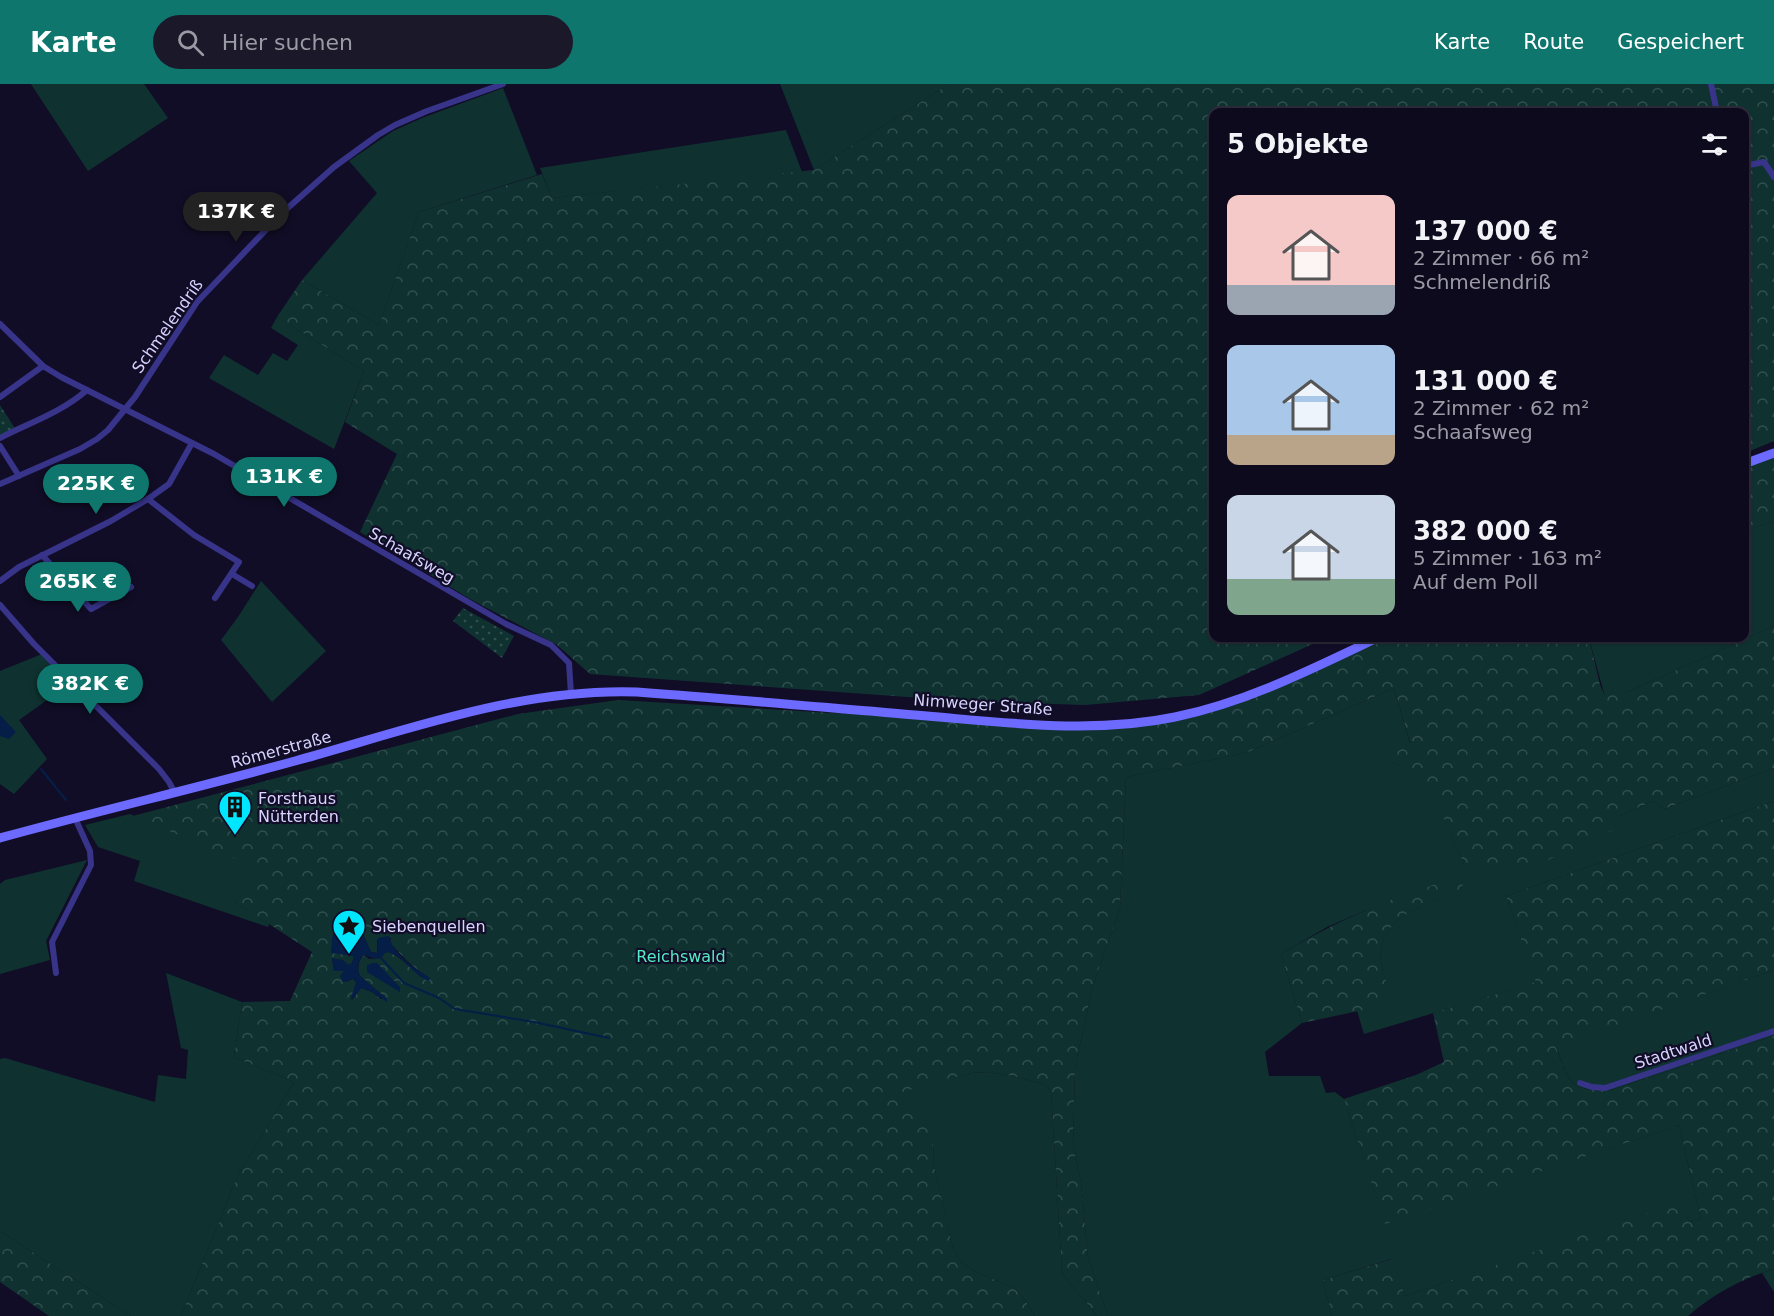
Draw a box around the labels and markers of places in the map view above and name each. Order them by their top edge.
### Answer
pin: 137K € [187,192,285,243]
pin: 131K € [235,457,333,508]
pin: 225K € [47,464,145,515]
pin: 265K € [29,562,127,613]
pin: 382K € [41,664,139,715]
building icon: Forsthaus Nütterden [217,789,253,836]
place label: Forsthaus Nütterden [258,789,339,826]
place icon: Siebenquellen [331,908,367,955]
place label: Siebenquellen [372,917,486,936]

